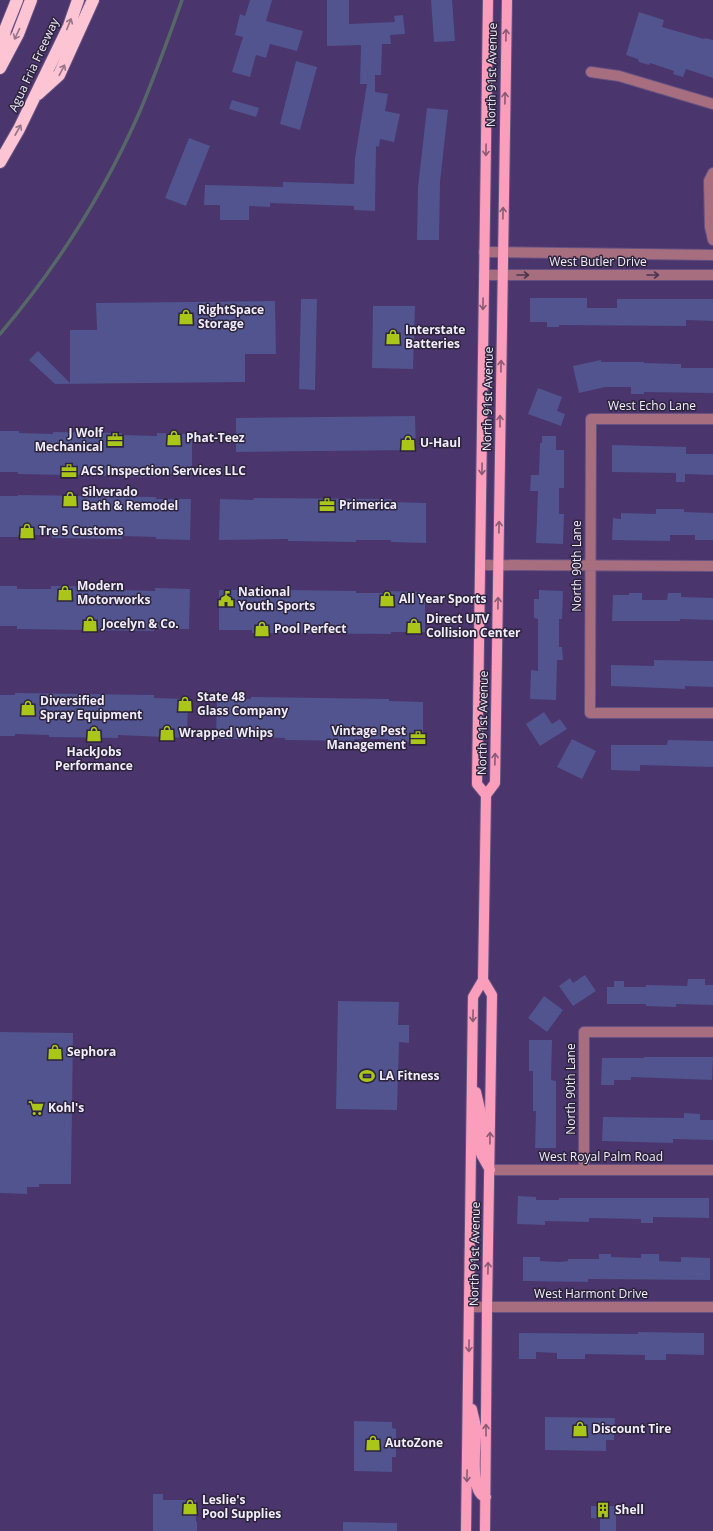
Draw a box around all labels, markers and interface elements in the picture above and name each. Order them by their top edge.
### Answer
street label: Agua Fria Freeway [4,14,63,114]
one-way arrow [66,19,73,31]
street label: North 91st Avenue [482,22,501,127]
one-way arrow [13,28,20,40]
one-way arrow [502,29,510,42]
one-way arrow [58,64,66,76]
one-way arrow [501,91,509,104]
one-way arrow [15,124,23,136]
one-way arrow [482,143,490,156]
one-way arrow [499,207,507,220]
street label: West Butler Drive [549,253,647,270]
one-way arrow [516,271,529,279]
one-way arrow [646,271,659,279]
one-way arrow [480,297,487,310]
place label: RightSpace Storage [198,301,264,332]
shop icon: RightSpace Storage [177,308,195,326]
place label: Interstate Batteries [405,321,465,352]
shop icon: Interstate Batteries [384,328,402,346]
street label: North 91st Avenue [478,346,497,451]
one-way arrow [497,360,505,373]
street label: West Echo Lane [608,397,696,414]
one-way arrow [496,415,504,428]
place label: J Wolf Mechanical [35,424,104,455]
shop icon: Phat-Teez [165,429,183,447]
place label: Phat-Teez [186,429,245,446]
office icon: J Wolf Mechanical [106,431,124,449]
shop icon: U-Haul [399,434,417,452]
place label: U-Haul [420,434,461,451]
office icon: ACS Inspection Services LLC [60,462,78,480]
place label: ACS Inspection Services LLC [81,462,246,479]
one-way arrow [478,462,485,475]
place label: Silverado Bath & Remodel [82,483,178,514]
shop icon: Silverado Bath & Remodel [61,490,79,508]
office icon: Primerica [318,496,336,514]
place label: Primerica [339,496,397,513]
street label: North 90th Lane [568,520,585,612]
one-way arrow [495,521,503,534]
shop icon: Tre 5 Customs [18,522,36,540]
place label: Tre 5 Customs [39,522,124,539]
place label: Modern Motorworks [77,577,150,608]
place label: National Youth Sports [238,583,315,614]
shop icon: Modern Motorworks [56,584,74,602]
public building icon: National Youth Sports [217,590,235,608]
shop icon: All Year Sports [378,590,396,608]
place label: All Year Sports [399,590,486,607]
one-way arrow [494,597,502,610]
place label: Direct UTV Collision Center [426,610,521,641]
shop icon: Jocelyn & Co. [81,615,99,633]
place label: Jocelyn & Co. [101,615,179,632]
shop icon: Direct UTV Collision Center [405,617,423,635]
shop icon: Pool Perfect [253,620,271,638]
place label: Pool Perfect [274,620,346,637]
street label: North 91st Avenue [473,670,492,775]
place label: State 48 Glass Company [197,688,288,719]
place label: Diversified Spray Equipment [40,692,142,723]
shop icon: State 48 Glass Company [176,695,194,713]
shop icon: Diversified Spray Equipment [19,699,37,717]
place label: Vintage Pest Management [326,722,406,753]
shop icon: Wrapped Whips [158,724,176,742]
place label: Wrapped Whips [179,724,273,741]
shop icon: HackJobs Performance [85,725,103,743]
office icon: Vintage Pest Management [409,729,427,747]
place label: HackJobs Performance [55,743,133,774]
one-way arrow [491,753,499,766]
one-way arrow [469,1009,477,1022]
shop icon: Sephora [46,1043,64,1061]
place label: Sephora [67,1043,116,1060]
street label: North 90th Lane [562,1043,579,1135]
sports icon: LA Fitness [358,1067,376,1085]
place label: LA Fitness [379,1067,440,1084]
supermarket icon: Kohl's [27,1099,45,1117]
place label: Kohl's [48,1099,84,1116]
one-way arrow [486,1132,494,1145]
street label: West Royal Palm Road [539,1148,663,1165]
street label: North 91st Avenue [465,1201,484,1306]
one-way arrow [484,1262,492,1275]
street label: West Harmont Drive [534,1285,648,1302]
one-way arrow [465,1339,472,1352]
shop icon: Discount Tire [571,1420,589,1438]
place label: Discount Tire [592,1420,671,1437]
one-way arrow [482,1424,490,1437]
shop icon: AutoZone [364,1434,382,1452]
place label: AutoZone [385,1434,443,1451]
one-way arrow [463,1469,470,1482]
place label: Leslie's Pool Supplies [202,1491,281,1522]
shop icon: Leslie's Pool Supplies [181,1498,199,1516]
building icon: Shell [594,1501,612,1519]
place label: Shell [615,1501,644,1518]

